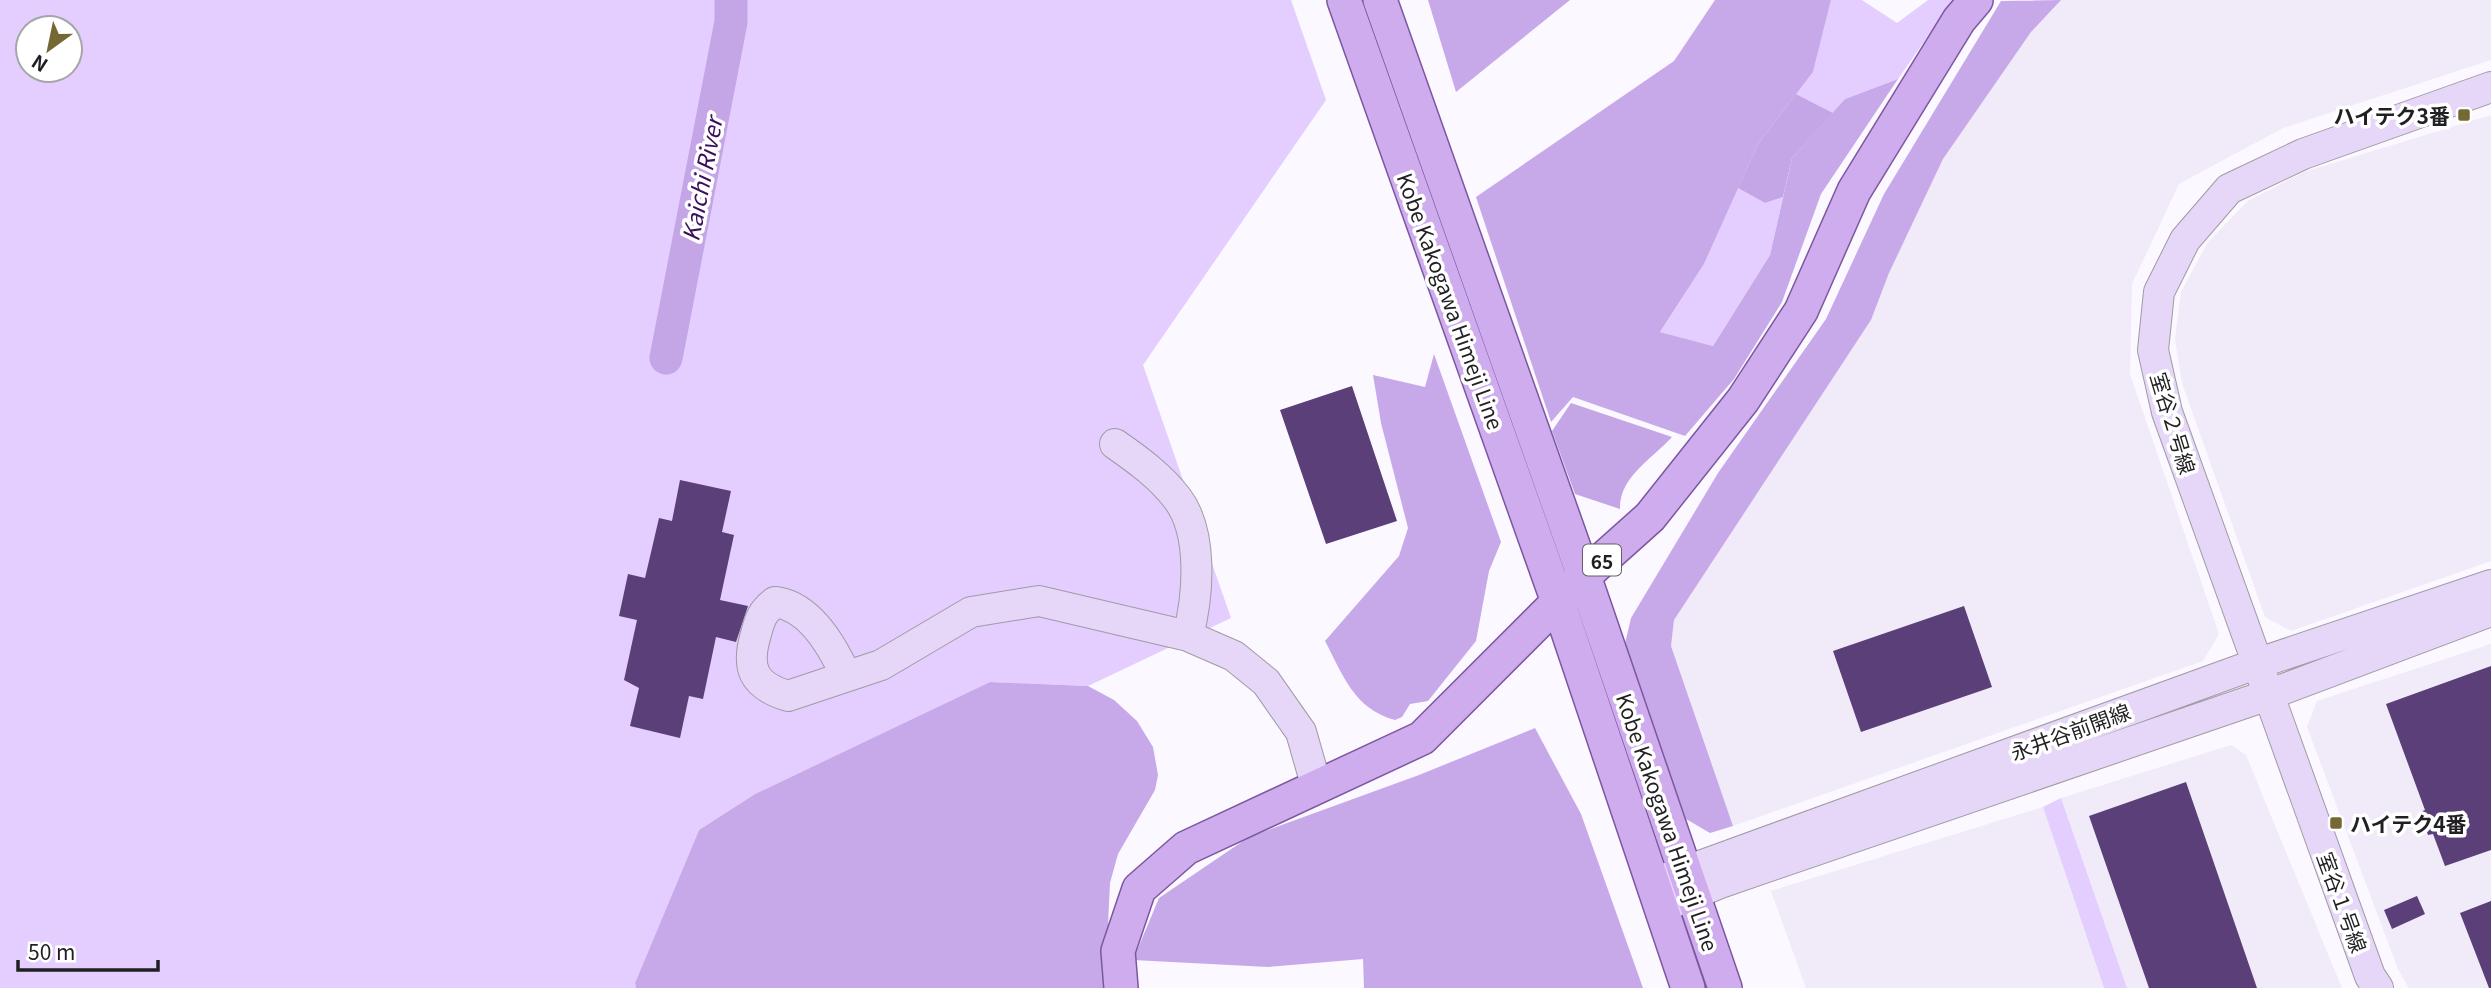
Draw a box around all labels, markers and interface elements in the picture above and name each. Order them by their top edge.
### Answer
north arrow [14,14,84,84]
text: N [26,49,52,80]
place label: ハイテク3番 [2333,100,2450,130]
marker: ハイテク3番 [2456,107,2472,123]
water label: Kaichi River [672,110,730,244]
street label: Kobe Kakogawa Himeji Line [1391,169,1511,433]
street label: 室谷２号線 [2144,368,2204,478]
road number: 65 [1583,544,1621,576]
street label: Kobe Kakogawa Himeji Line [1610,689,1726,955]
street label: 永井谷前開線 [2006,695,2134,767]
place label: ハイテク4番 [2350,808,2467,838]
marker: ハイテク4番 [2328,815,2344,831]
street label: 室谷１号線 [2311,848,2375,956]
scale bar [18,928,158,972]
text: 50 m [28,936,75,966]

